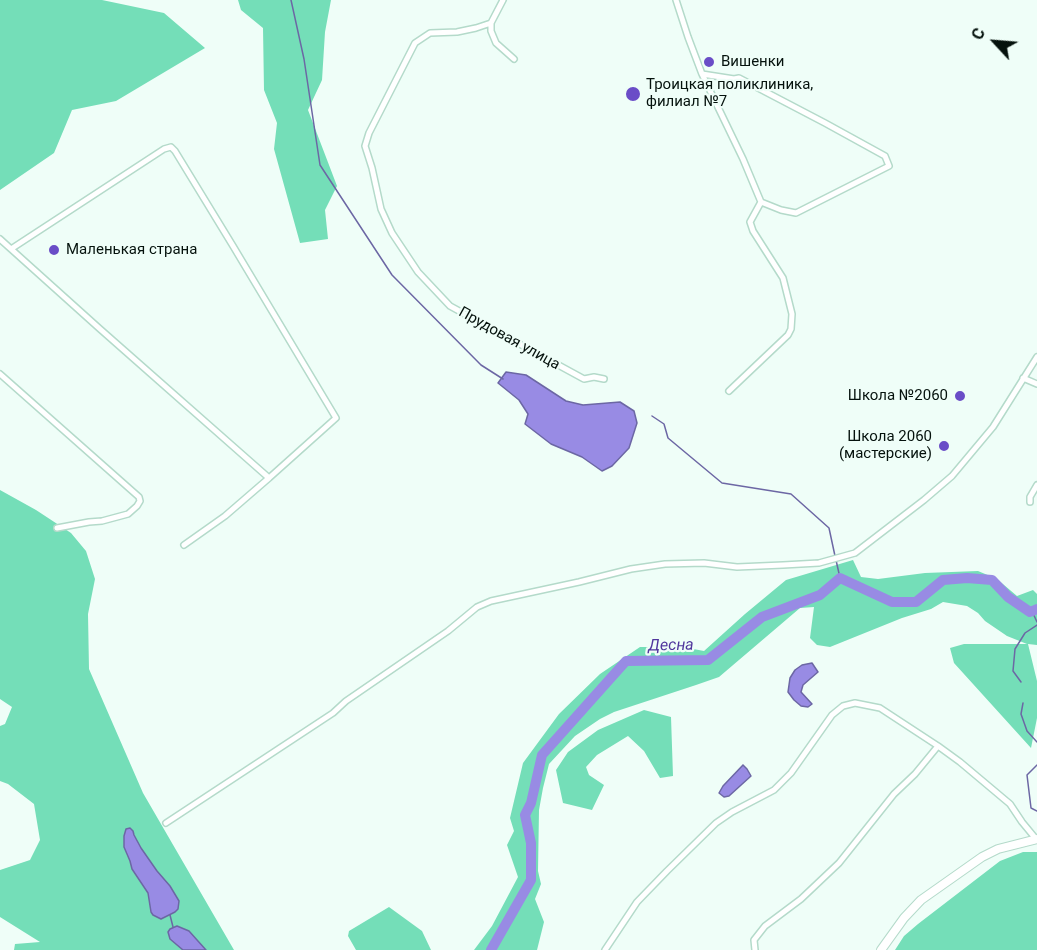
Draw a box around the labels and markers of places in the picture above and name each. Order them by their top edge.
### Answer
place label: Вишенки [721,53,785,71]
marker: Вишенки [702,55,716,69]
place label: Троицкая поликлиника, филиал №7 [646,76,813,111]
marker: Троицкая поликлиника, филиал №7 [624,85,642,103]
place label: Маленькая страна [66,241,197,259]
marker: Маленькая страна [47,243,61,257]
place label: Школа №2060 [848,387,948,405]
marker: Школа №2060 [953,389,967,403]
place label: Школа 2060 (мастерские) [839,428,932,463]
marker: Школа 2060 (мастерские) [937,439,951,453]

